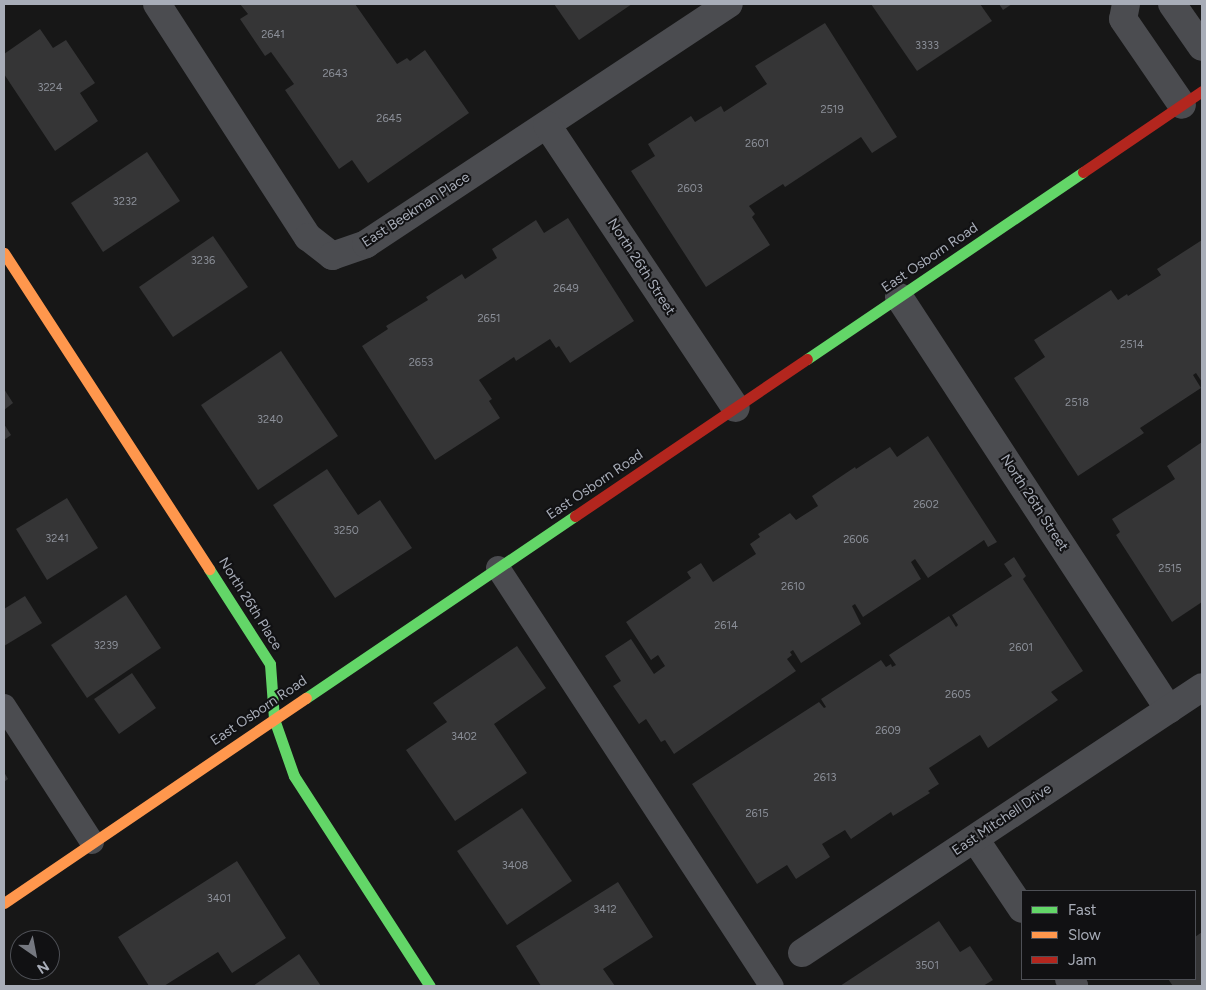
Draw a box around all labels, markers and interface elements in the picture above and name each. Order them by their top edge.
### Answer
house number: 2641 [261,28,285,42]
house number: 3333 [915,39,939,53]
house number: 2643 [322,67,348,81]
house number: 3224 [37,81,63,95]
house number: 2519 [820,103,844,117]
house number: 2645 [376,112,402,126]
house number: 2601 [745,137,769,151]
street label: East Beekman Place [359,169,473,251]
house number: 2603 [677,182,703,196]
house number: 3232 [113,195,137,209]
street label: North 26th Street [604,216,678,318]
street label: East Osborn Road [879,220,981,296]
house number: 3236 [191,254,215,268]
house number: 2649 [553,282,579,296]
house number: 2651 [477,312,501,326]
house number: 2514 [1120,338,1144,352]
house number: 2653 [409,356,433,370]
house number: 2518 [1065,396,1089,410]
house number: 3240 [257,413,283,427]
street label: East Osborn Road [544,447,646,523]
street label: North 26th Street [997,452,1071,554]
house number: 2602 [913,498,939,512]
house number: 3250 [333,524,359,538]
house number: 3241 [45,532,69,546]
house number: 2606 [843,533,869,547]
street label: North 26th Place [215,555,285,653]
house number: 2515 [1158,562,1182,576]
house number: 2610 [781,580,805,594]
house number: 2614 [714,619,738,633]
house number: 3239 [94,639,118,653]
house number: 2601 [1009,641,1033,655]
street label: East Osborn Road [208,673,310,749]
house number: 2605 [945,688,971,702]
house number: 2609 [875,724,901,738]
house number: 3402 [451,730,477,744]
house number: 2613 [814,771,836,785]
street label: East Mitchell Drive [949,781,1055,859]
house number: 2615 [745,807,769,821]
house number: 3408 [502,859,528,873]
legend [1021,890,1196,980]
house number: 3401 [207,892,231,906]
text: Fast [1068,901,1096,919]
house number: 3412 [593,903,617,917]
text: Slow [1068,926,1101,944]
north arrow [10,930,60,980]
text: Jam [1068,951,1096,969]
text: N [34,957,52,977]
house number: 3501 [915,959,939,973]

